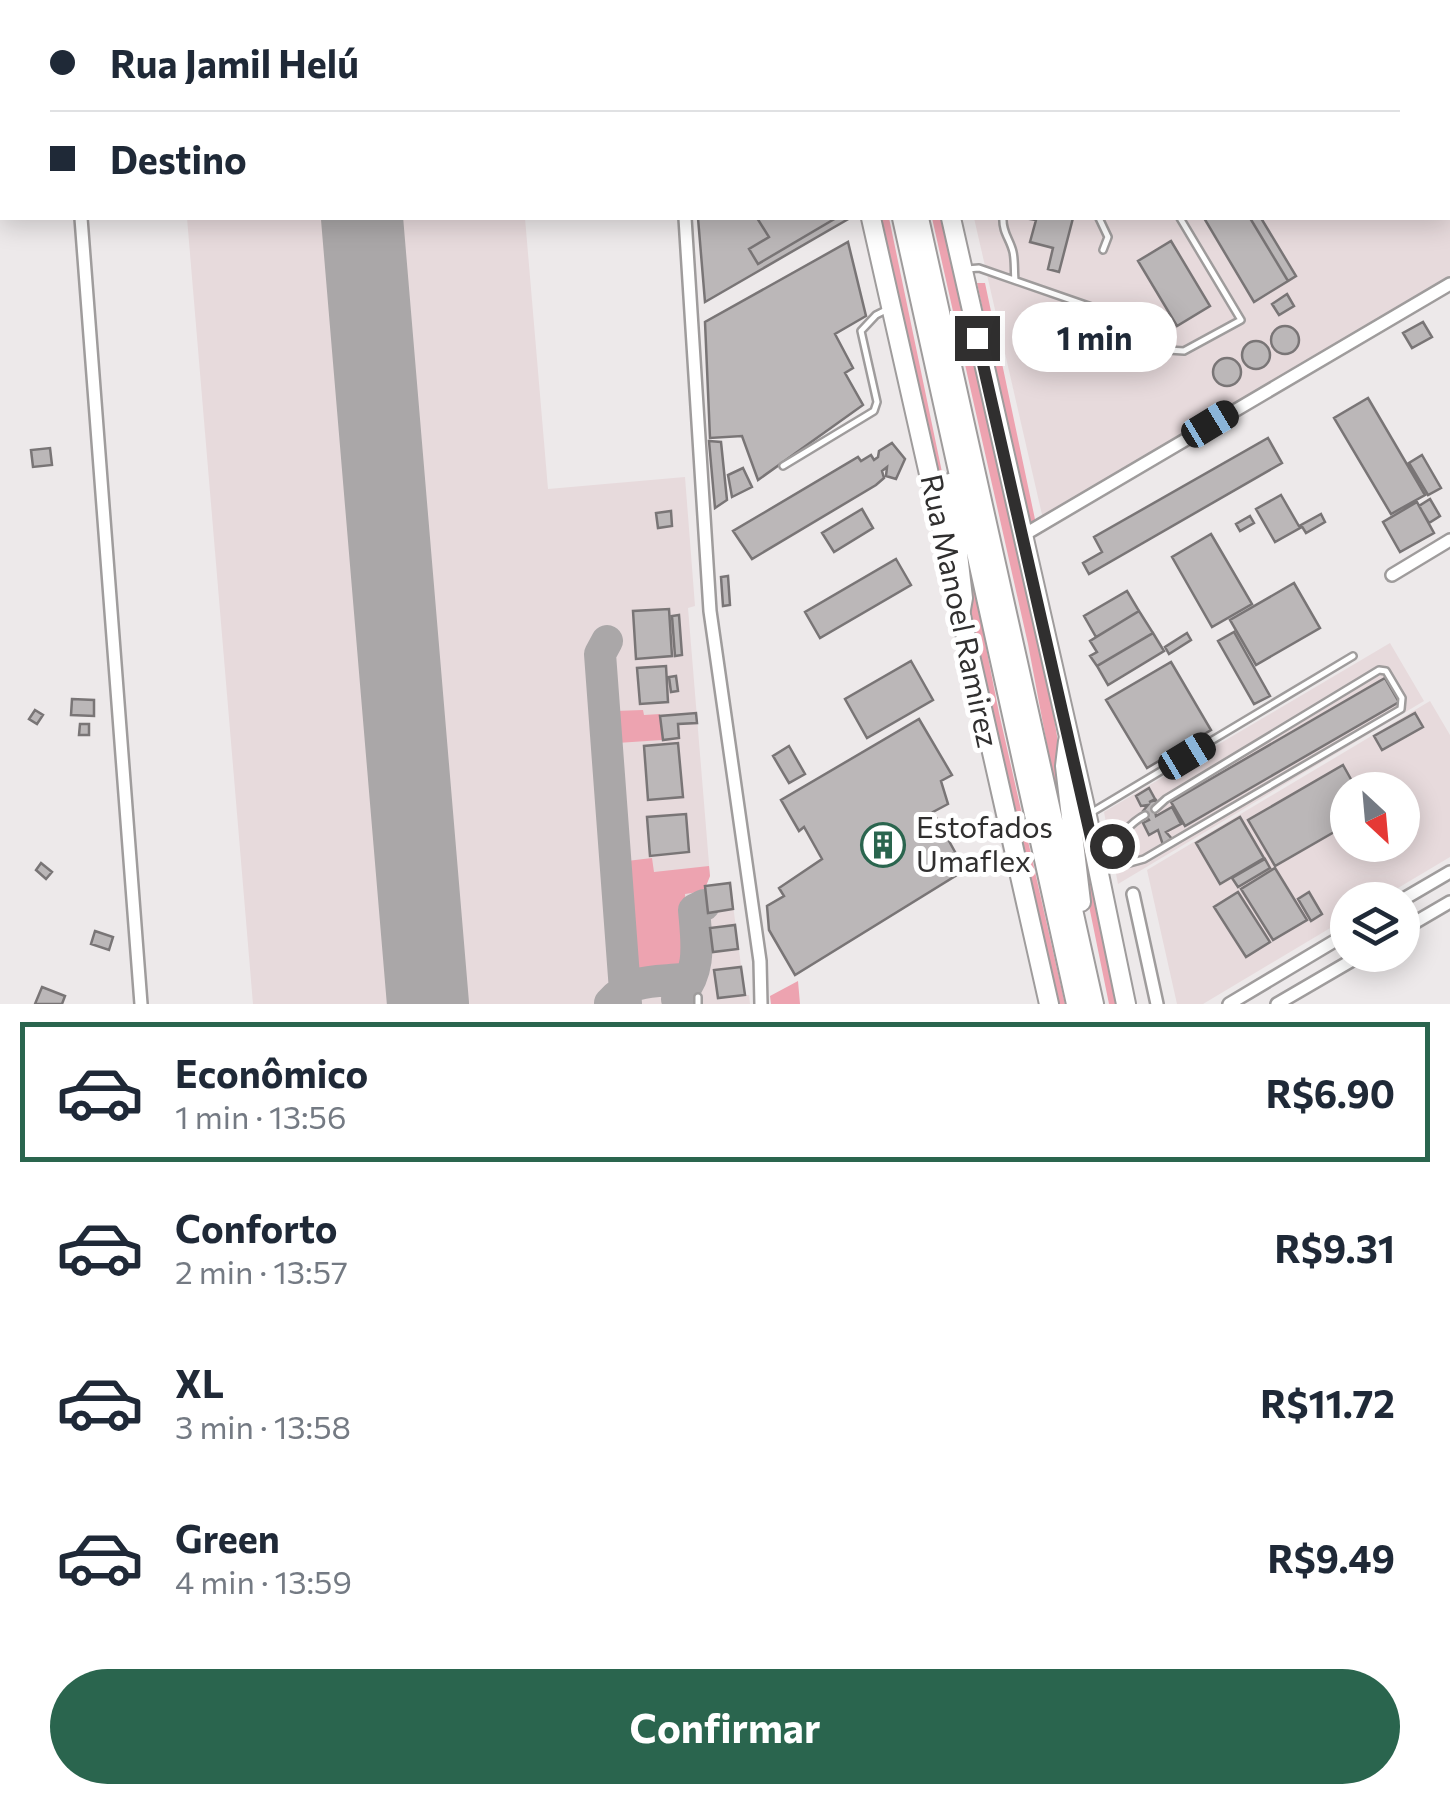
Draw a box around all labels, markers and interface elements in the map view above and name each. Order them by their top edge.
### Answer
text: Rua Jamil Helú [110,39,359,86]
text: Destino [110,135,247,182]
callout: 1 min [1012,303,1177,373]
route end [955,316,1000,361]
text: 1 min [1057,317,1132,357]
car [1177,396,1243,452]
street label: Rua Manoel Ramirez [914,471,1008,750]
car [1154,728,1220,784]
north arrow [1330,772,1420,862]
map controls [1330,772,1420,972]
place label: Estofados Umaflex [916,807,1053,878]
building icon: Estofados Umaflex [860,822,906,868]
route start [1090,824,1135,869]
button: layers [1330,882,1420,972]
icon: car [55,1047,145,1137]
text: Econômico [175,1049,368,1096]
text: R$6.90 [1266,1069,1395,1116]
text: 1 min · 13:56 [175,1096,346,1136]
icon: car [55,1202,145,1292]
text: Conforto [175,1204,338,1251]
text: R$9.31 [1275,1224,1395,1271]
text: 2 min · 13:57 [175,1251,348,1291]
icon: car [55,1357,145,1447]
text: XL [175,1359,224,1406]
text: R$11.72 [1260,1379,1395,1426]
text: 3 min · 13:58 [175,1406,351,1446]
icon: car [55,1512,145,1602]
text: Green [175,1514,280,1561]
text: R$9.49 [1267,1534,1395,1581]
text: 4 min · 13:59 [175,1561,352,1601]
button: Confirmar [50,1669,1400,1784]

